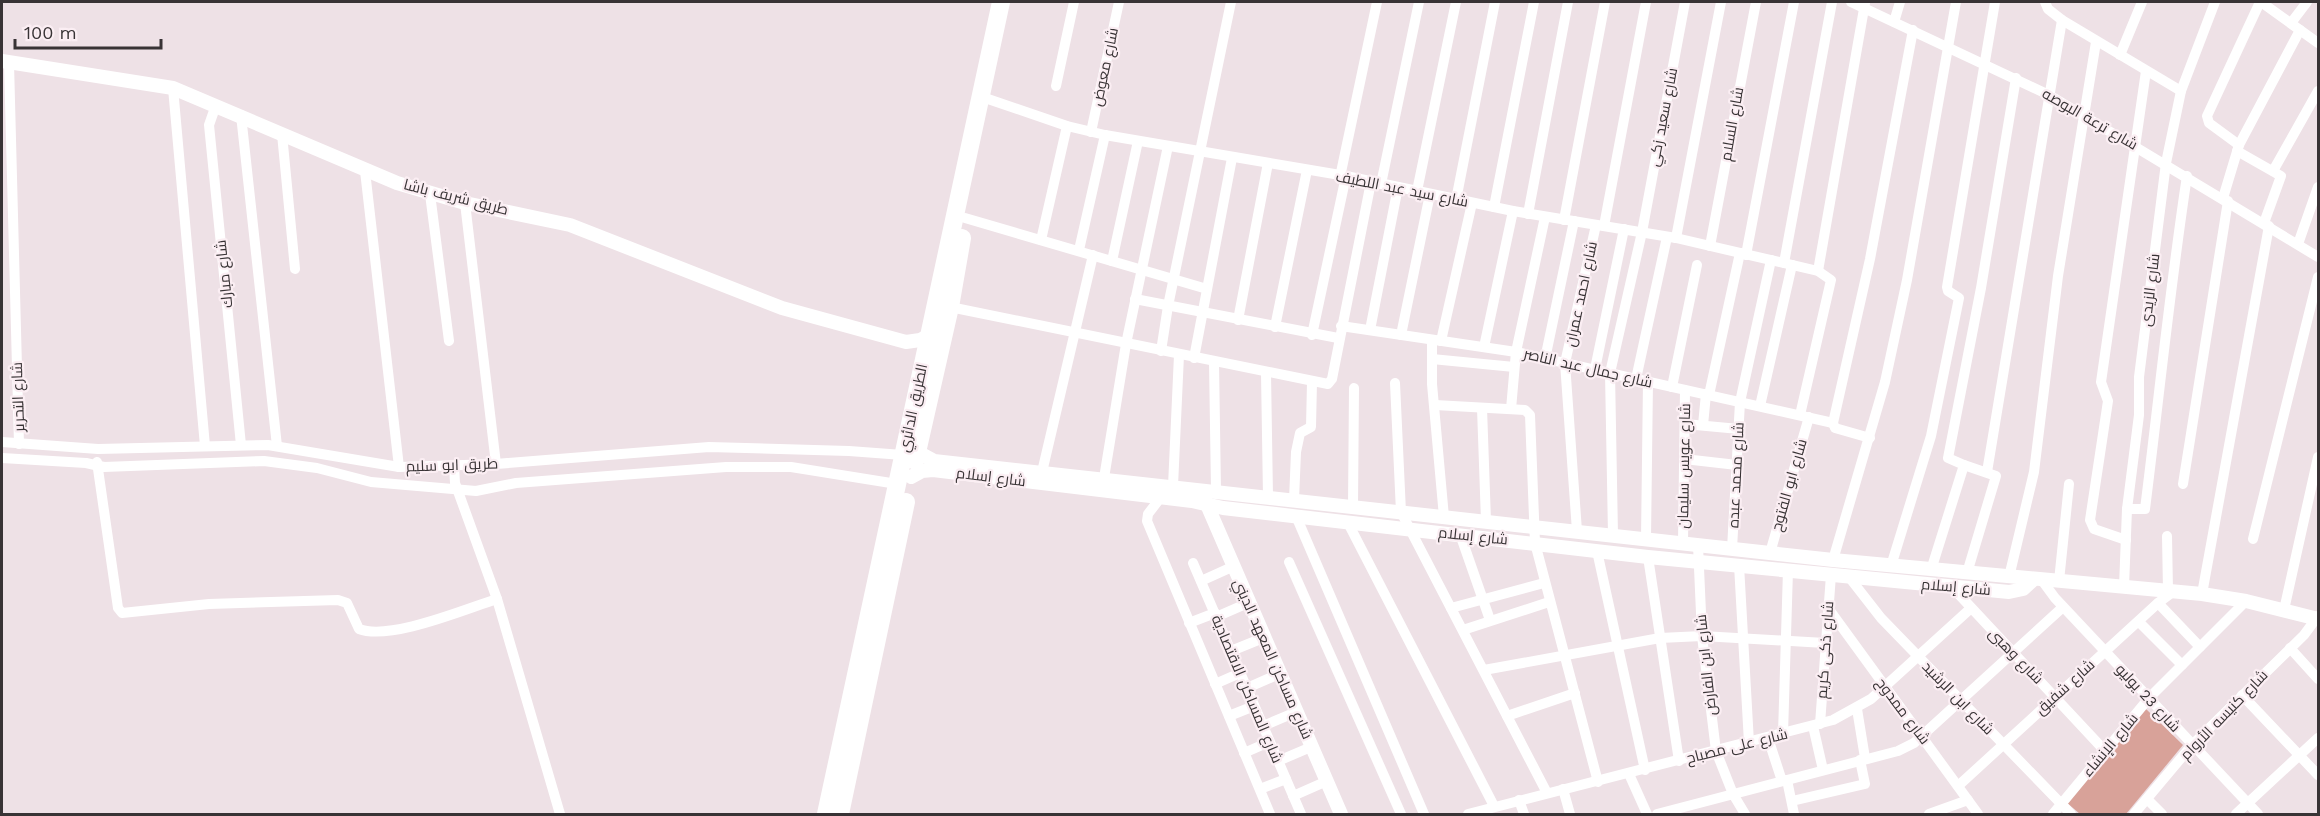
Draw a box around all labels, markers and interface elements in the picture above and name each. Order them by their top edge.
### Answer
scale bar [15,12,160,50]
text: 100 m [24,22,77,43]
street label: شارع معوض [1088,26,1124,108]
street label: شارع سعيد زكي [1645,66,1684,168]
street label: شارع ترعة البوصه [2038,84,2141,155]
street label: شارع السلام [1717,86,1749,163]
street label: شارع سيد عبد اللطيف [1334,167,1470,213]
street label: طريق شريف باشا [401,175,510,220]
street label: شارع مبارك [211,239,239,309]
street label: شارع احمد عمران [1561,240,1603,349]
street label: شارع الزيدى [2137,252,2165,328]
street label: شارع جمال عبد الناصر [1520,344,1654,394]
street label: شارع التحرير [8,362,30,433]
street label: الطريق الدائري [895,362,934,454]
street label: شارع عويس سليمان [1674,403,1696,529]
street label: شارع محمد عبده [1724,422,1750,529]
street label: شارع ابو الفتوح [1767,437,1813,534]
street label: طريق ابو سليم [405,454,499,477]
street label: شارع إسلام [955,464,1027,492]
street label: شارع إسلام [1437,523,1509,551]
street label: شارع إسلام [1920,575,1992,601]
street label: شارع مساكن المعهد الديني [1227,576,1317,743]
street label: شارع ذكى كريم [1813,600,1839,700]
street label: شارع المساكن الاقتصادية [1206,612,1286,767]
street label: شارع ابن الفارض [1692,613,1722,717]
street label: شارع وهبى [1983,624,2047,689]
street label: شارع شفيق [2031,656,2100,720]
street label: شارع ابن الرشيد [1917,657,1998,740]
street label: شارع 23 يوليو [2110,660,2184,737]
street label: شارع كنيسه الأروام [2176,666,2273,765]
street label: شارع ممدوح [1870,674,1934,749]
street label: شارع الإنشاء [2078,710,2143,782]
street label: شارع على مصباح [1684,725,1790,769]

